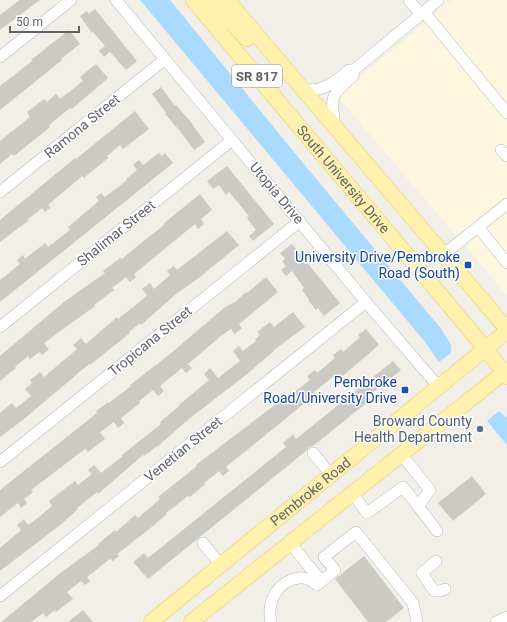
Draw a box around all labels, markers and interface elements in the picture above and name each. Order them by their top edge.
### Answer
scale bar [10,8,79,34]
text: 50 m [16,15,43,29]
road number: SR 817 [232,65,282,87]
street label: Ramona Street [41,90,123,161]
street label: South University Drive [294,122,393,236]
street label: Utopia Drive [247,159,307,227]
street label: Shalimar Street [74,196,158,269]
place label: University Drive/Pembroke Road (South) [295,249,460,282]
marker: University Drive/Pembroke Road (South) [463,260,473,270]
street label: Tropicana Street [105,302,195,379]
place label: Pembroke Road/University Drive [263,374,397,406]
marker: Pembroke Road/University Drive [400,385,410,395]
street label: Venetian Street [141,413,225,485]
place label: Broward County Health Department [354,413,472,445]
marker: Broward County Health Department [475,424,485,434]
street label: Pembroke Road [267,454,354,529]

